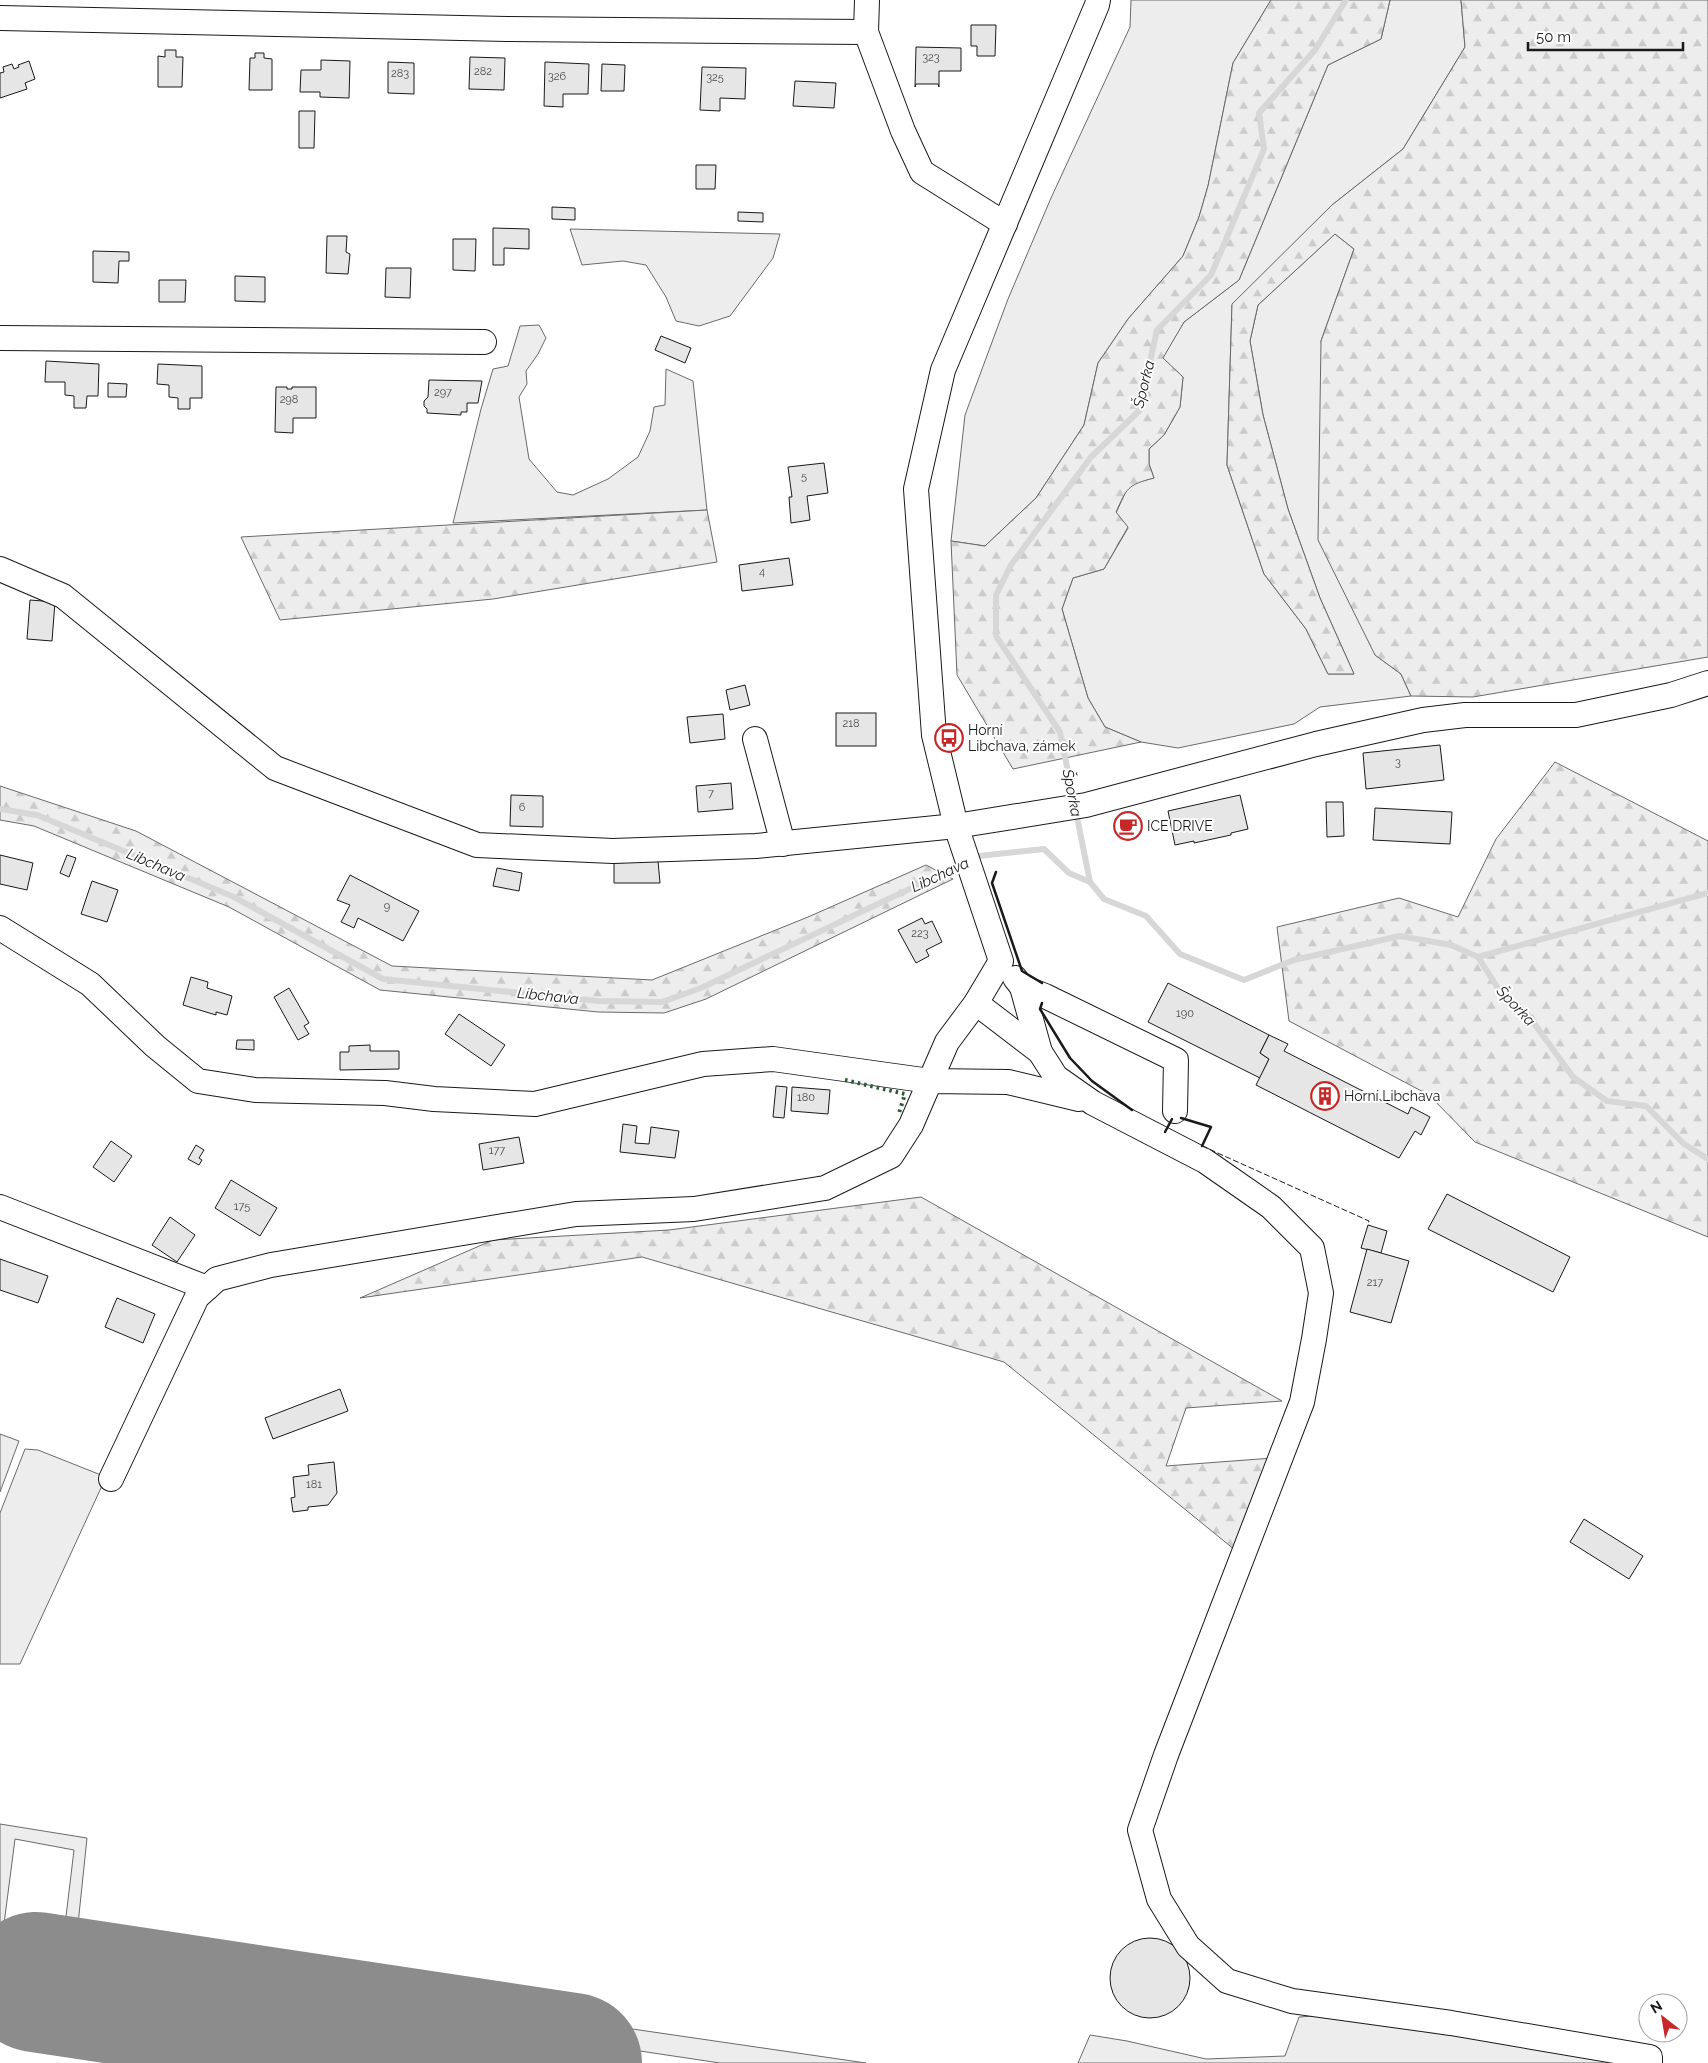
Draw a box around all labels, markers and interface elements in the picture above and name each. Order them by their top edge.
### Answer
scale bar [1528,20,1683,52]
text: 50 m [1536,28,1571,46]
house number: 323 [922,51,940,64]
house number: 282 [474,65,492,78]
house number: 283 [391,67,409,80]
house number: 326 [548,70,566,83]
house number: 325 [706,71,724,84]
water label: Šporka [1128,358,1159,411]
house number: 297 [434,386,452,399]
house number: 298 [280,393,298,406]
house number: 5 [801,470,807,483]
house number: 4 [759,565,765,578]
house number: 218 [843,717,859,730]
place label: Horní Libchava, zámek [968,722,1076,754]
bus stop icon: Horní Libchava, zámek [934,723,964,753]
house number: 3 [1395,756,1401,769]
water label: Šporka [1058,766,1086,818]
house number: 7 [708,787,714,800]
house number: 6 [519,801,526,814]
cafe icon: ICE DRIVE [1113,811,1143,841]
place label: ICE DRIVE [1147,818,1213,834]
water label: Libchava [124,845,188,885]
water label: Libchava [908,854,972,896]
house number: 9 [384,900,390,913]
house number: 223 [911,927,929,940]
water label: Šporka [1492,981,1540,1030]
water label: Libchava [516,984,580,1008]
house number: 190 [1176,1007,1194,1020]
building icon: Horní Libchava [1310,1081,1340,1111]
place label: Horní Libchava [1344,1088,1440,1104]
house number: 180 [797,1091,815,1104]
house number: 177 [489,1144,505,1157]
house number: 175 [234,1200,250,1213]
house number: 217 [1367,1276,1383,1289]
house number: 181 [306,1478,322,1491]
north arrow [1638,1993,1688,2043]
text: N [1648,1997,1665,2016]

